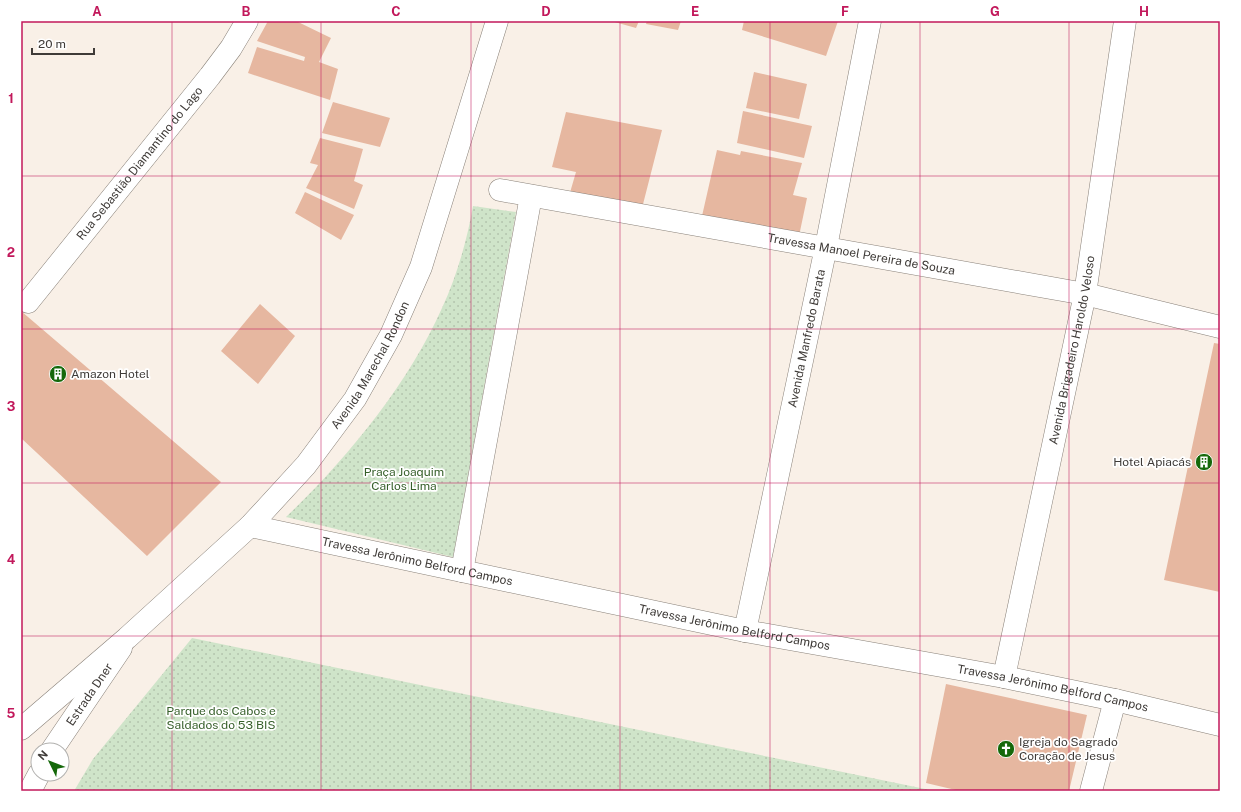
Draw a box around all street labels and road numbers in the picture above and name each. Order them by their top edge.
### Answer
street label: Rua Sebastião Diamantino do Lago [74,84,206,243]
street label: Travessa Manoel Pereira de Souza [766,231,956,278]
street label: Avenida Brigadeiro Haroldo Veloso [1046,254,1098,446]
street label: Avenida Manfredo Barata [785,268,828,409]
street label: Avenida Marechal Rondon [328,299,412,432]
street label: Travessa Jerônimo Belford Campos [321,534,514,589]
street label: Travessa Jerônimo Belford Campos [638,602,831,653]
street label: Estrada Dner [63,660,116,728]
street label: Travessa Jerônimo Belford Campos [956,662,1150,715]

